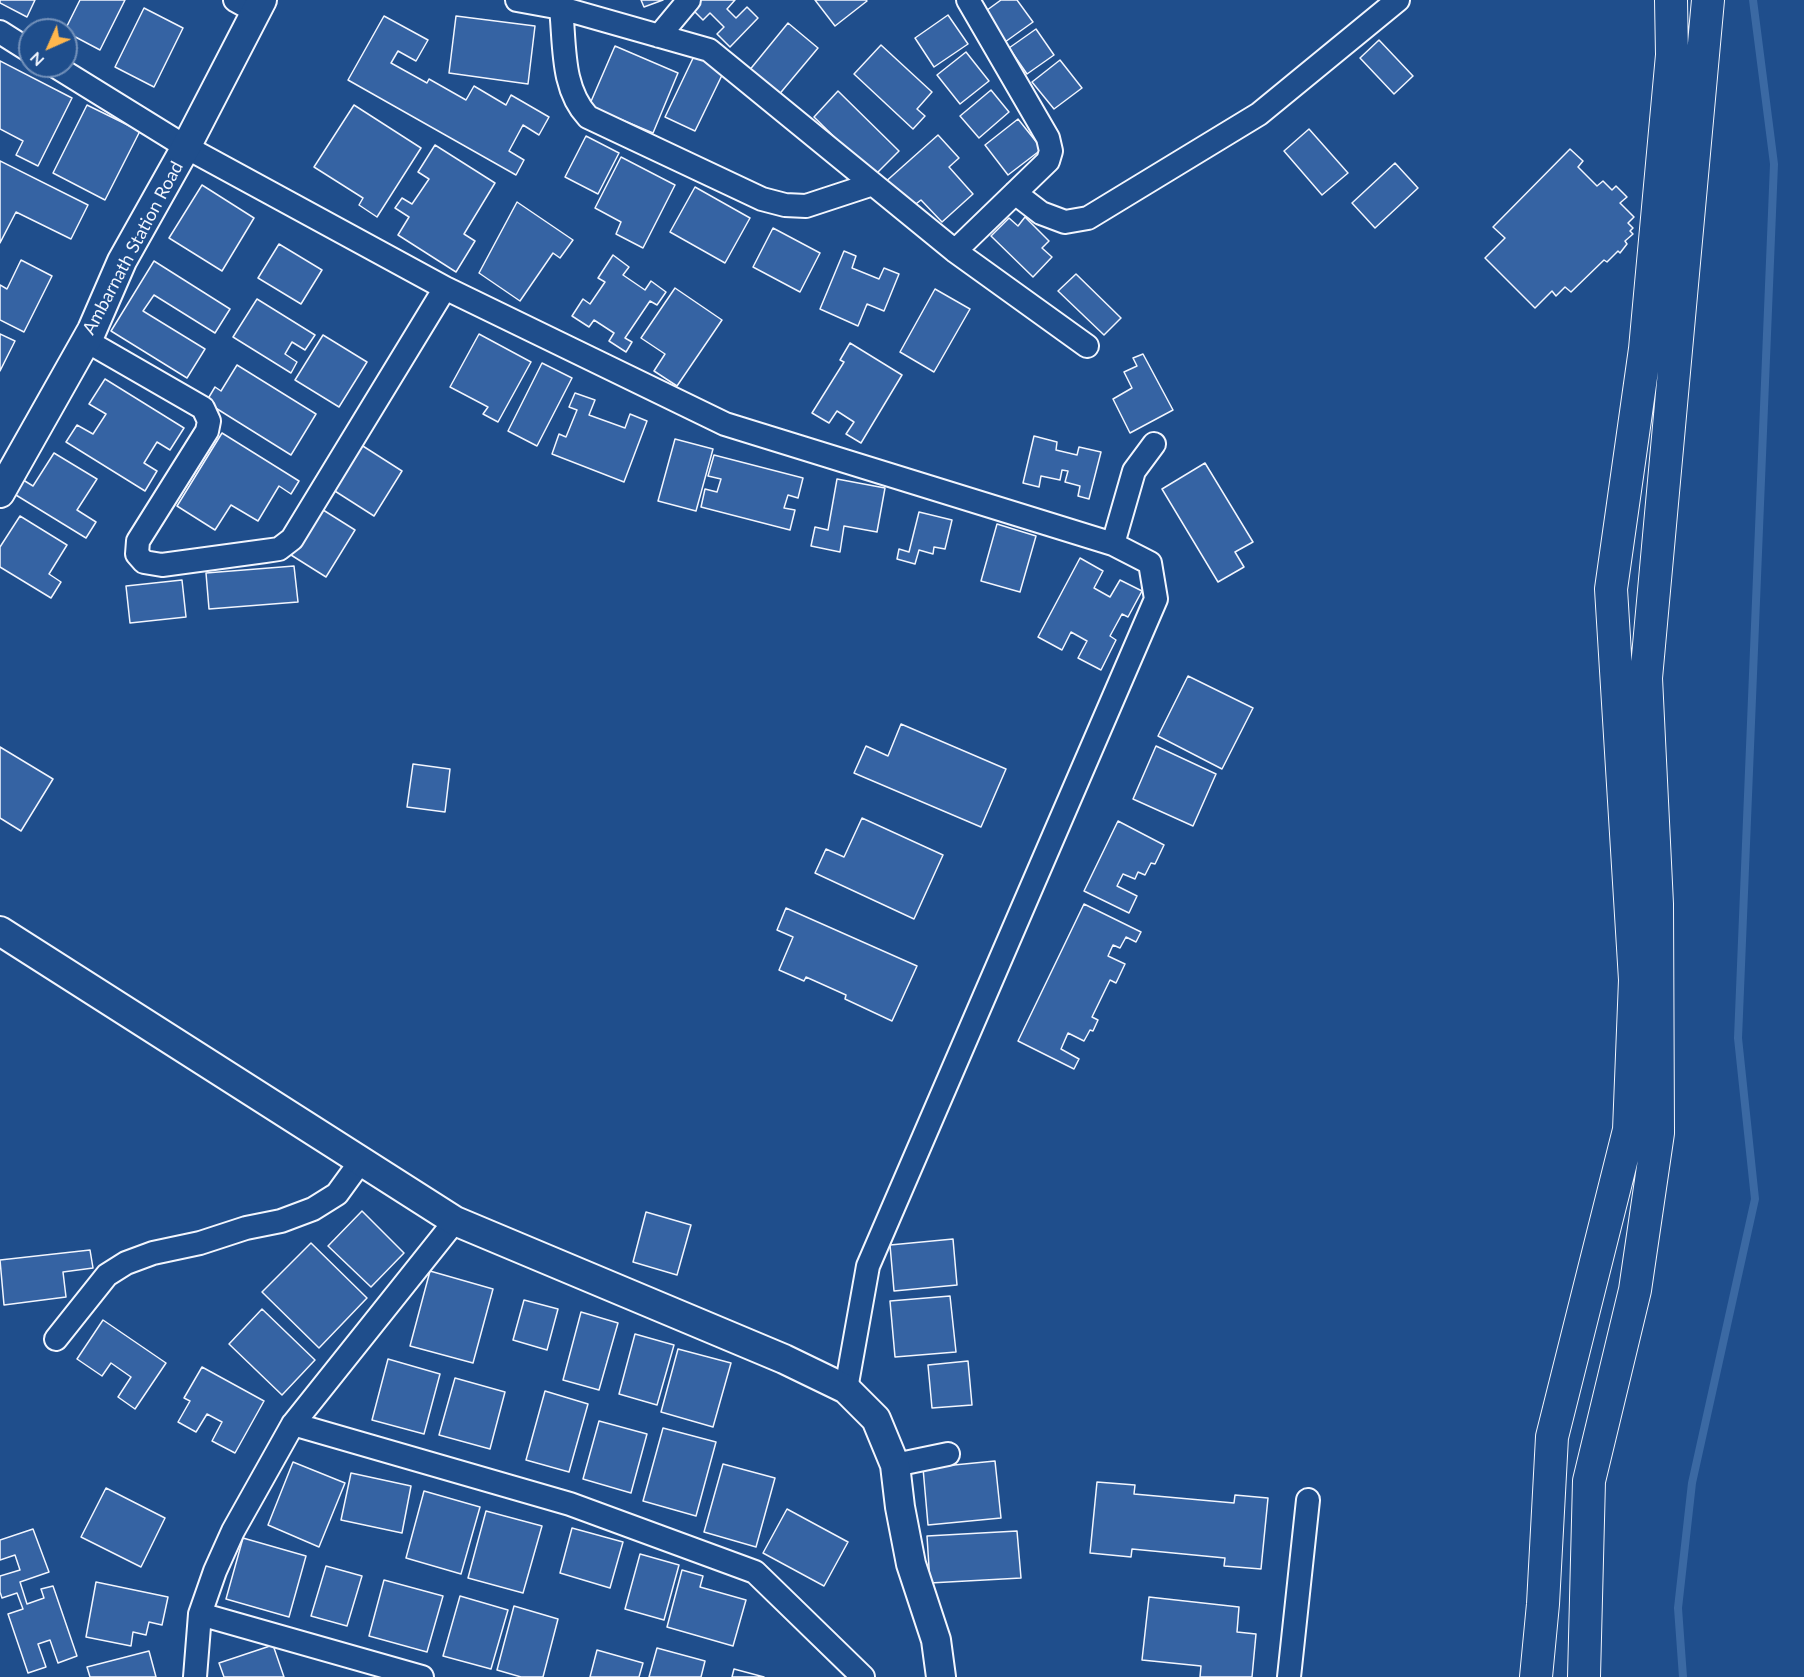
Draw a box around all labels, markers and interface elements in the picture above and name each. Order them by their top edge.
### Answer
north arrow [18,18,78,78]
text: N [25,49,47,71]
street label: Ambarnath Station Road [78,158,188,338]

